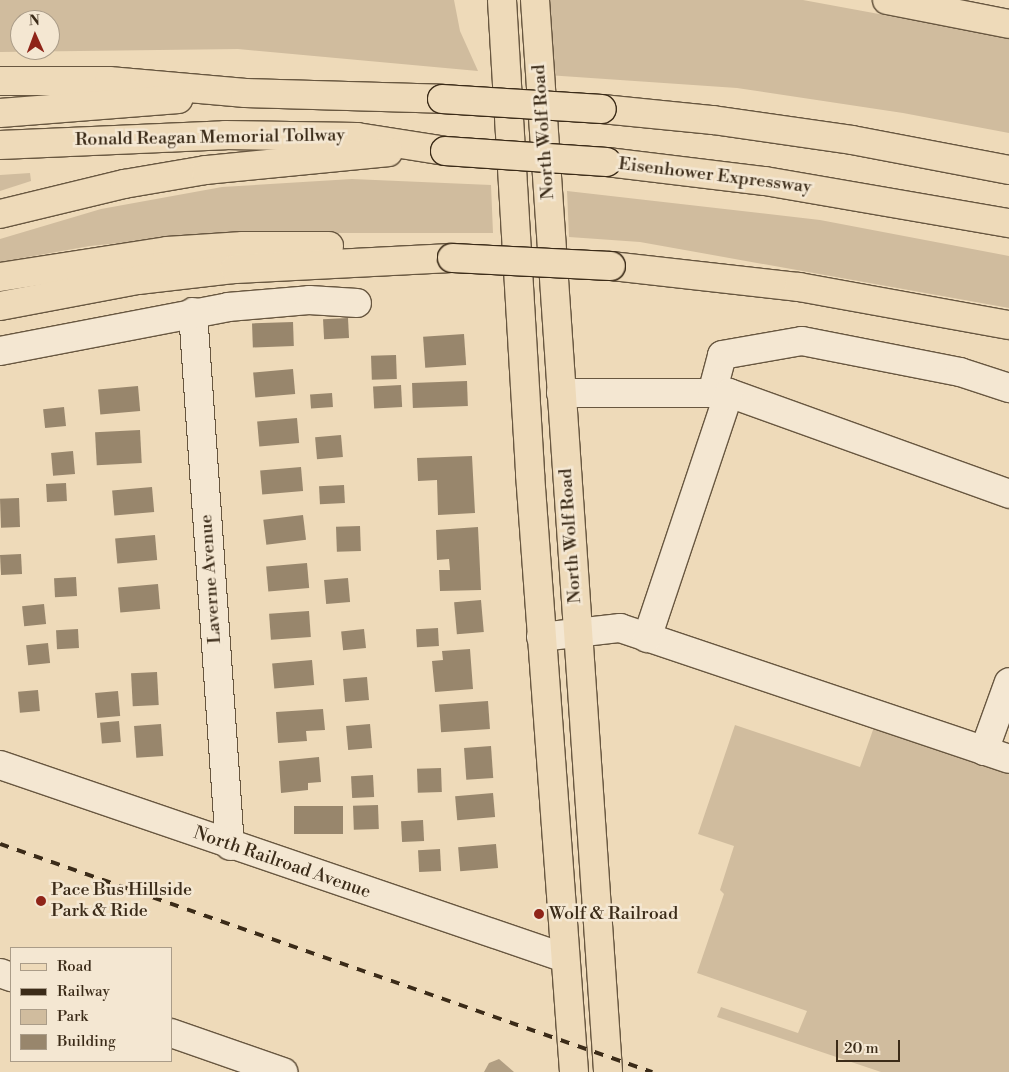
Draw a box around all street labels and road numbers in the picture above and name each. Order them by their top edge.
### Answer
street label: North Wolf Road [529,64,559,200]
street label: Ronald Reagan Memorial Tollway [75,125,345,151]
street label: Eisenhower Expressway [617,153,813,199]
street label: North Wolf Road [556,468,586,604]
street label: Laverne Avenue [196,514,226,644]
street label: North Railroad Avenue [191,823,373,903]

